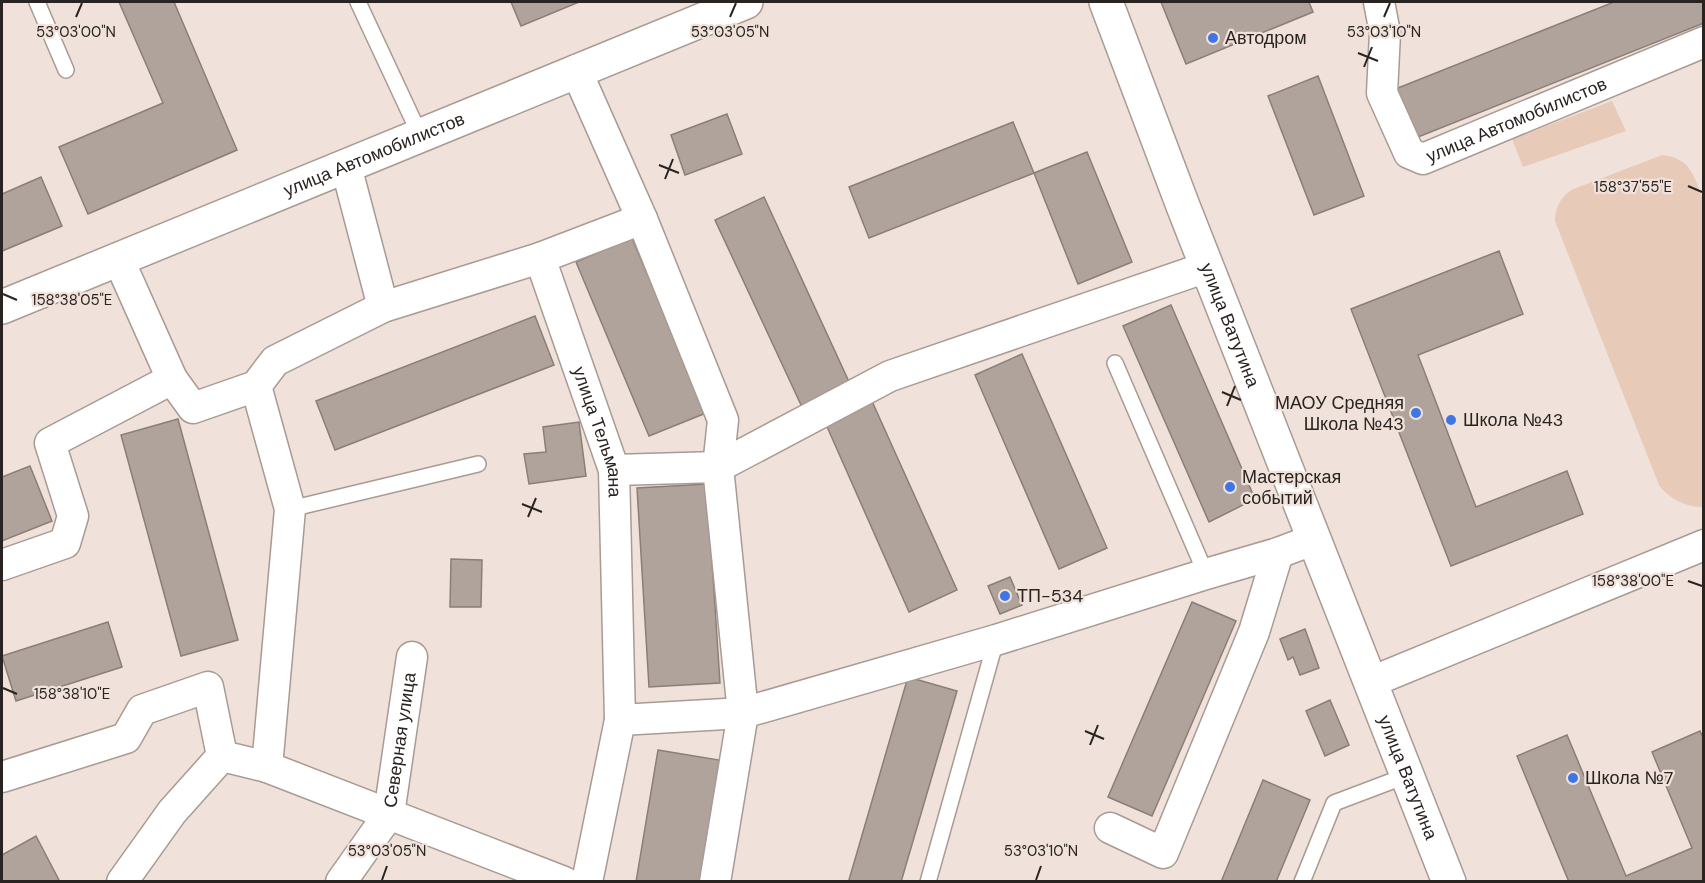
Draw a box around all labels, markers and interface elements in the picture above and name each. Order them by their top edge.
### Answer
text: 53°03'00"N [36,22,116,42]
text: 53°03'05"N [691,22,769,42]
text: 53°03'10"N [1347,22,1421,42]
place label: Автодром [1225,26,1307,50]
marker: Автодром [1206,31,1220,45]
street label: улица Автомобилистов [1423,72,1610,168]
street label: улица Автомобилистов [280,107,468,202]
text: 158°37'55"E [1594,177,1672,197]
street label: улица Ватутина [1195,259,1265,392]
text: 158°38'05"E [32,290,112,310]
street label: улица Тельмана [567,363,627,499]
place label: МАОУ Средняя Школа №43 [1275,391,1404,436]
marker: МАОУ Средняя Школа №43 [1409,406,1423,420]
place label: Школа №43 [1463,408,1563,432]
marker: Школа №43 [1444,413,1458,427]
place label: Мастерская событий [1242,465,1341,510]
marker: Мастерская событий [1223,480,1237,494]
text: 158°38'00"E [1592,571,1674,591]
place label: ТП-534 [1017,584,1083,608]
marker: ТП-534 [998,589,1012,603]
street label: Северная улица [378,670,422,809]
text: 158°38'10"E [34,684,110,704]
street label: улица Ватутина [1373,712,1443,844]
place label: Школа №7 [1585,766,1673,790]
marker: Школа №7 [1566,771,1580,785]
text: 53°03'05"N [348,841,426,861]
text: 53°03'10"N [1004,841,1078,861]

